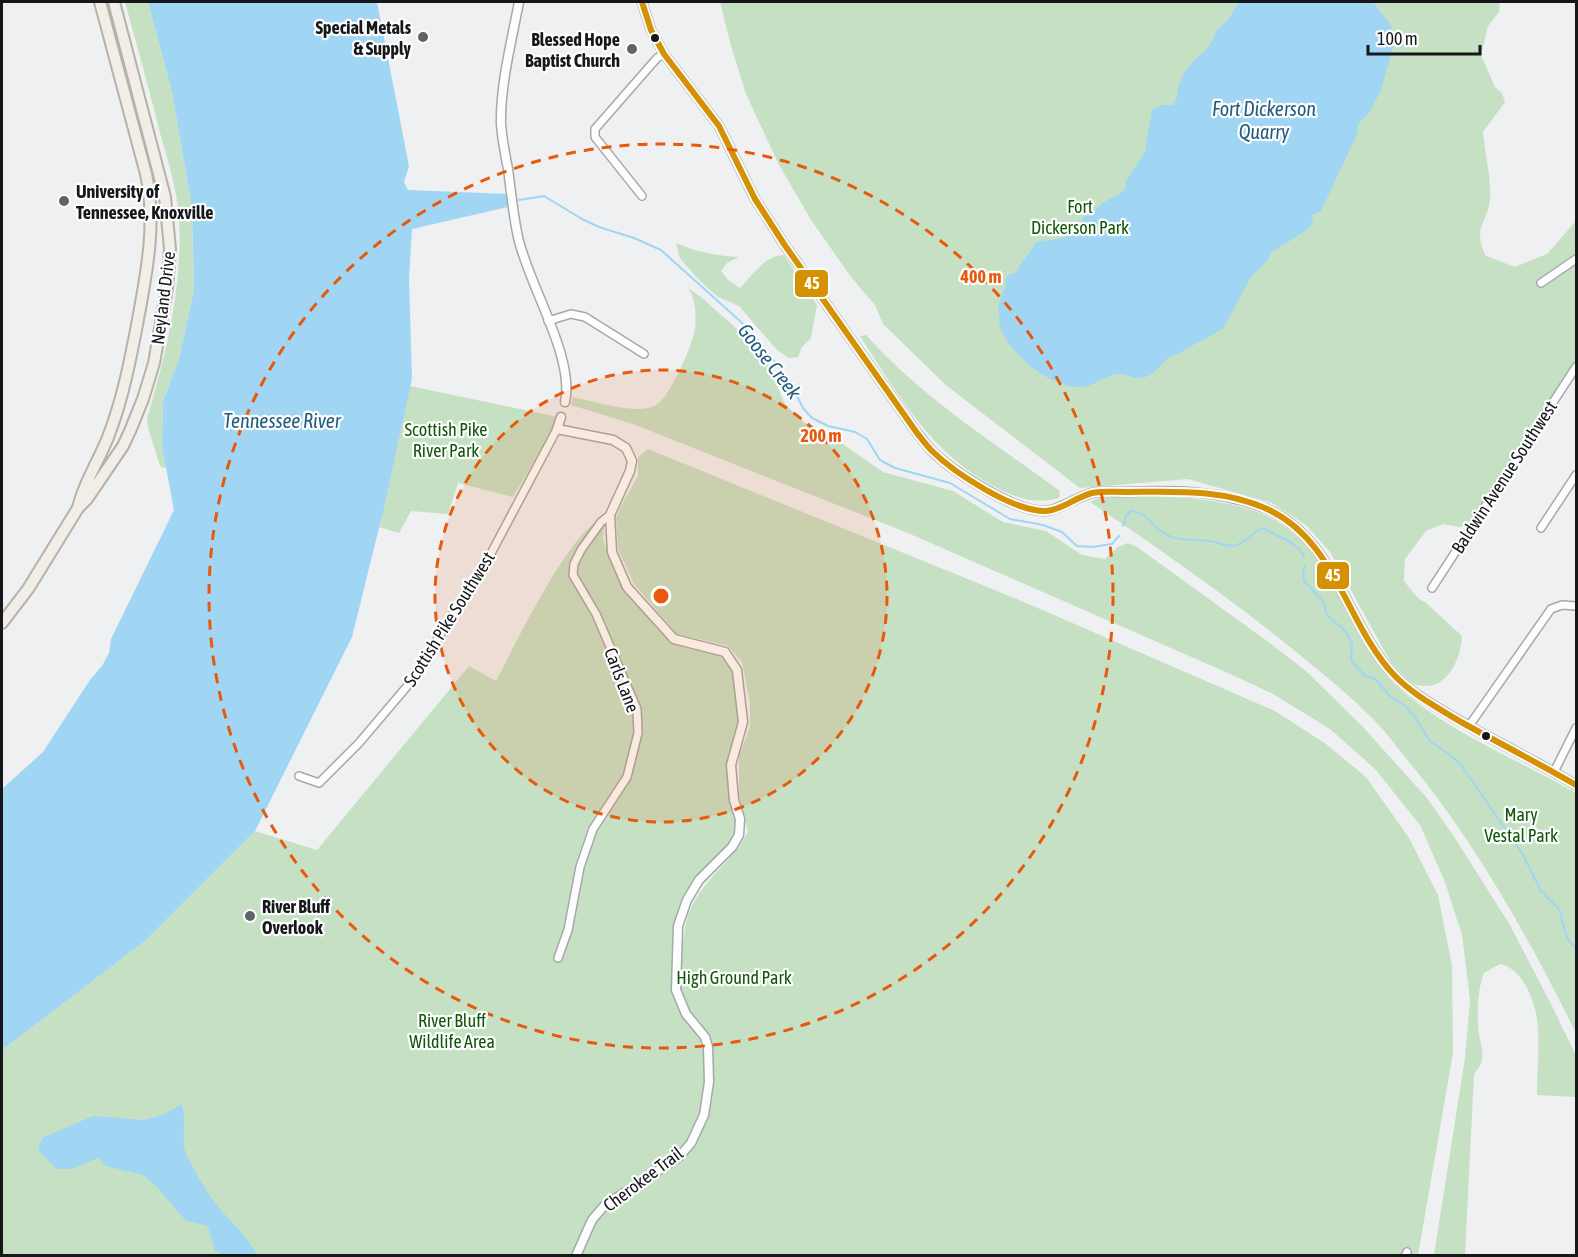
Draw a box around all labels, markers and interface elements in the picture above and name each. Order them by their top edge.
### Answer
place label: Special Metals & Supply [316,17,412,59]
scale bar [1368,18,1480,56]
text: 100 m [1377,28,1418,49]
place label: Blessed Hope Baptist Church [525,29,620,71]
marker: Special Metals & Supply [416,30,430,44]
unlabelled marker [649,32,661,44]
marker: Blessed Hope Baptist Church [625,42,639,56]
water label: Fort Dickerson Quarry [1212,97,1316,143]
place label: University of Tennessee, Knoxville [76,181,213,223]
marker: University of Tennessee, Knoxville [57,194,71,208]
park label: Fort Dickerson Park [1031,196,1129,238]
street label: Neyland Drive [147,250,179,346]
text: 400 m [960,266,1001,287]
line badge: 45 [794,269,829,298]
text: 45 [803,274,820,292]
water label: Goose Creek [733,319,807,403]
street label: Baldwin Avenue Southwest [1447,397,1561,557]
water label: Tennessee River [223,409,342,432]
park label: Scottish Pike River Park [404,419,488,461]
text: 200 m [801,425,841,446]
street label: Scottish Pike Southwest [399,548,499,690]
line badge: 45 [1316,561,1350,590]
text: 45 [1324,566,1341,584]
centre of rings [651,586,671,606]
street label: Carls Lane [600,645,644,715]
unlabelled marker [1480,730,1492,742]
park label: Mary Vestal Park [1484,804,1558,846]
place label: River Bluff Overlook [262,896,330,938]
marker: River Bluff Overlook [243,909,257,923]
park label: High Ground Park [676,967,792,988]
park label: River Bluff Wildlife Area [409,1010,495,1052]
street label: Cherokee Trail [599,1142,687,1216]

